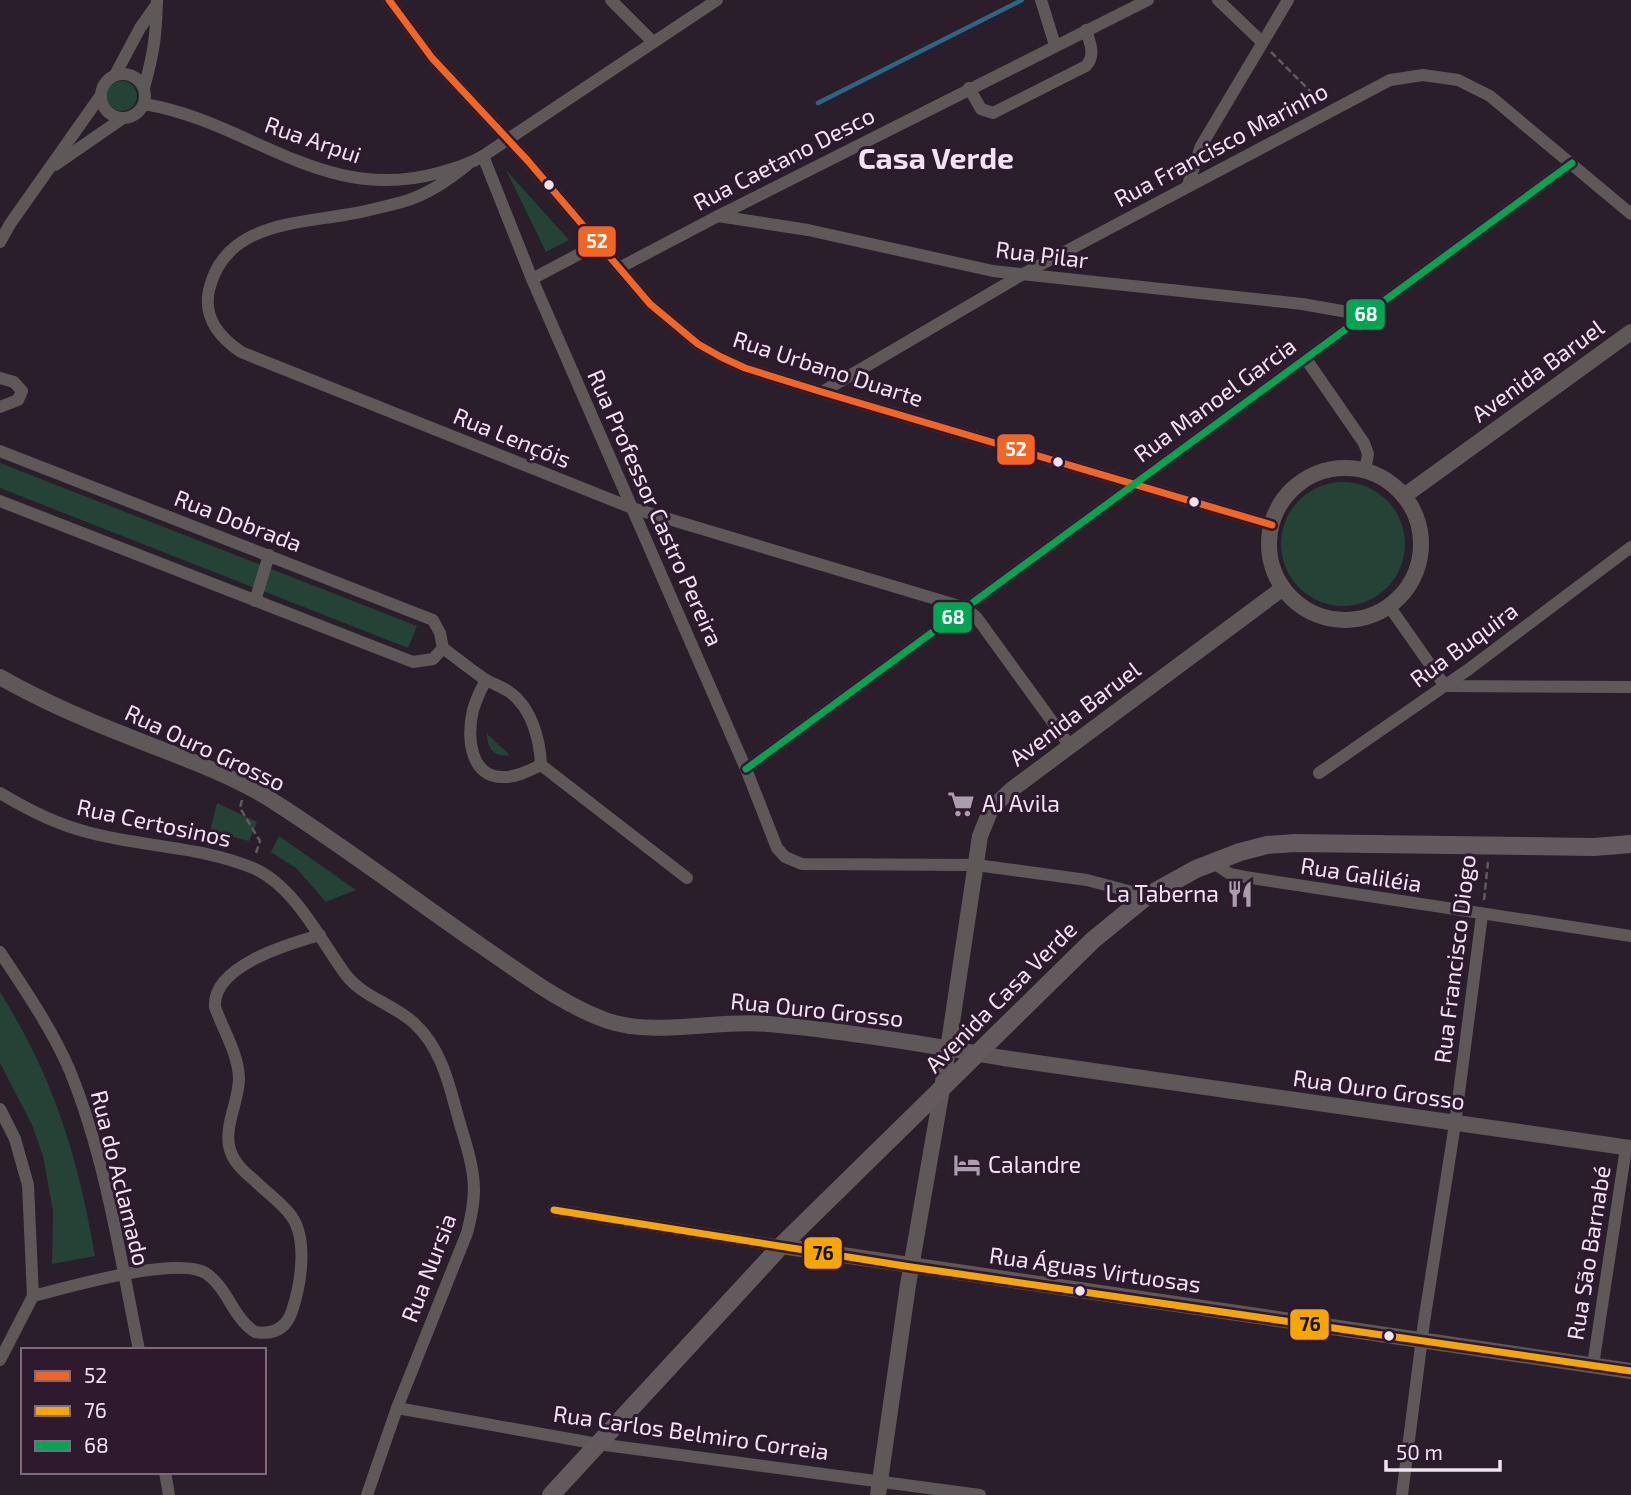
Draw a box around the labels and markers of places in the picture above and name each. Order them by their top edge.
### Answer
unlabelled marker [542,178,556,192]
unlabelled marker [1051,455,1065,469]
unlabelled marker [1187,495,1201,509]
supermarket icon: AJ Avila [946,789,976,819]
place label: AJ Avila [982,789,1060,817]
place label: La Taberna [1105,879,1219,907]
restaurant icon: La Taberna [1225,879,1255,909]
hotel icon: Calandre [952,1150,982,1180]
place label: Calandre [988,1150,1081,1178]
unlabelled marker [1073,1284,1087,1298]
unlabelled marker [1382,1329,1396,1343]

